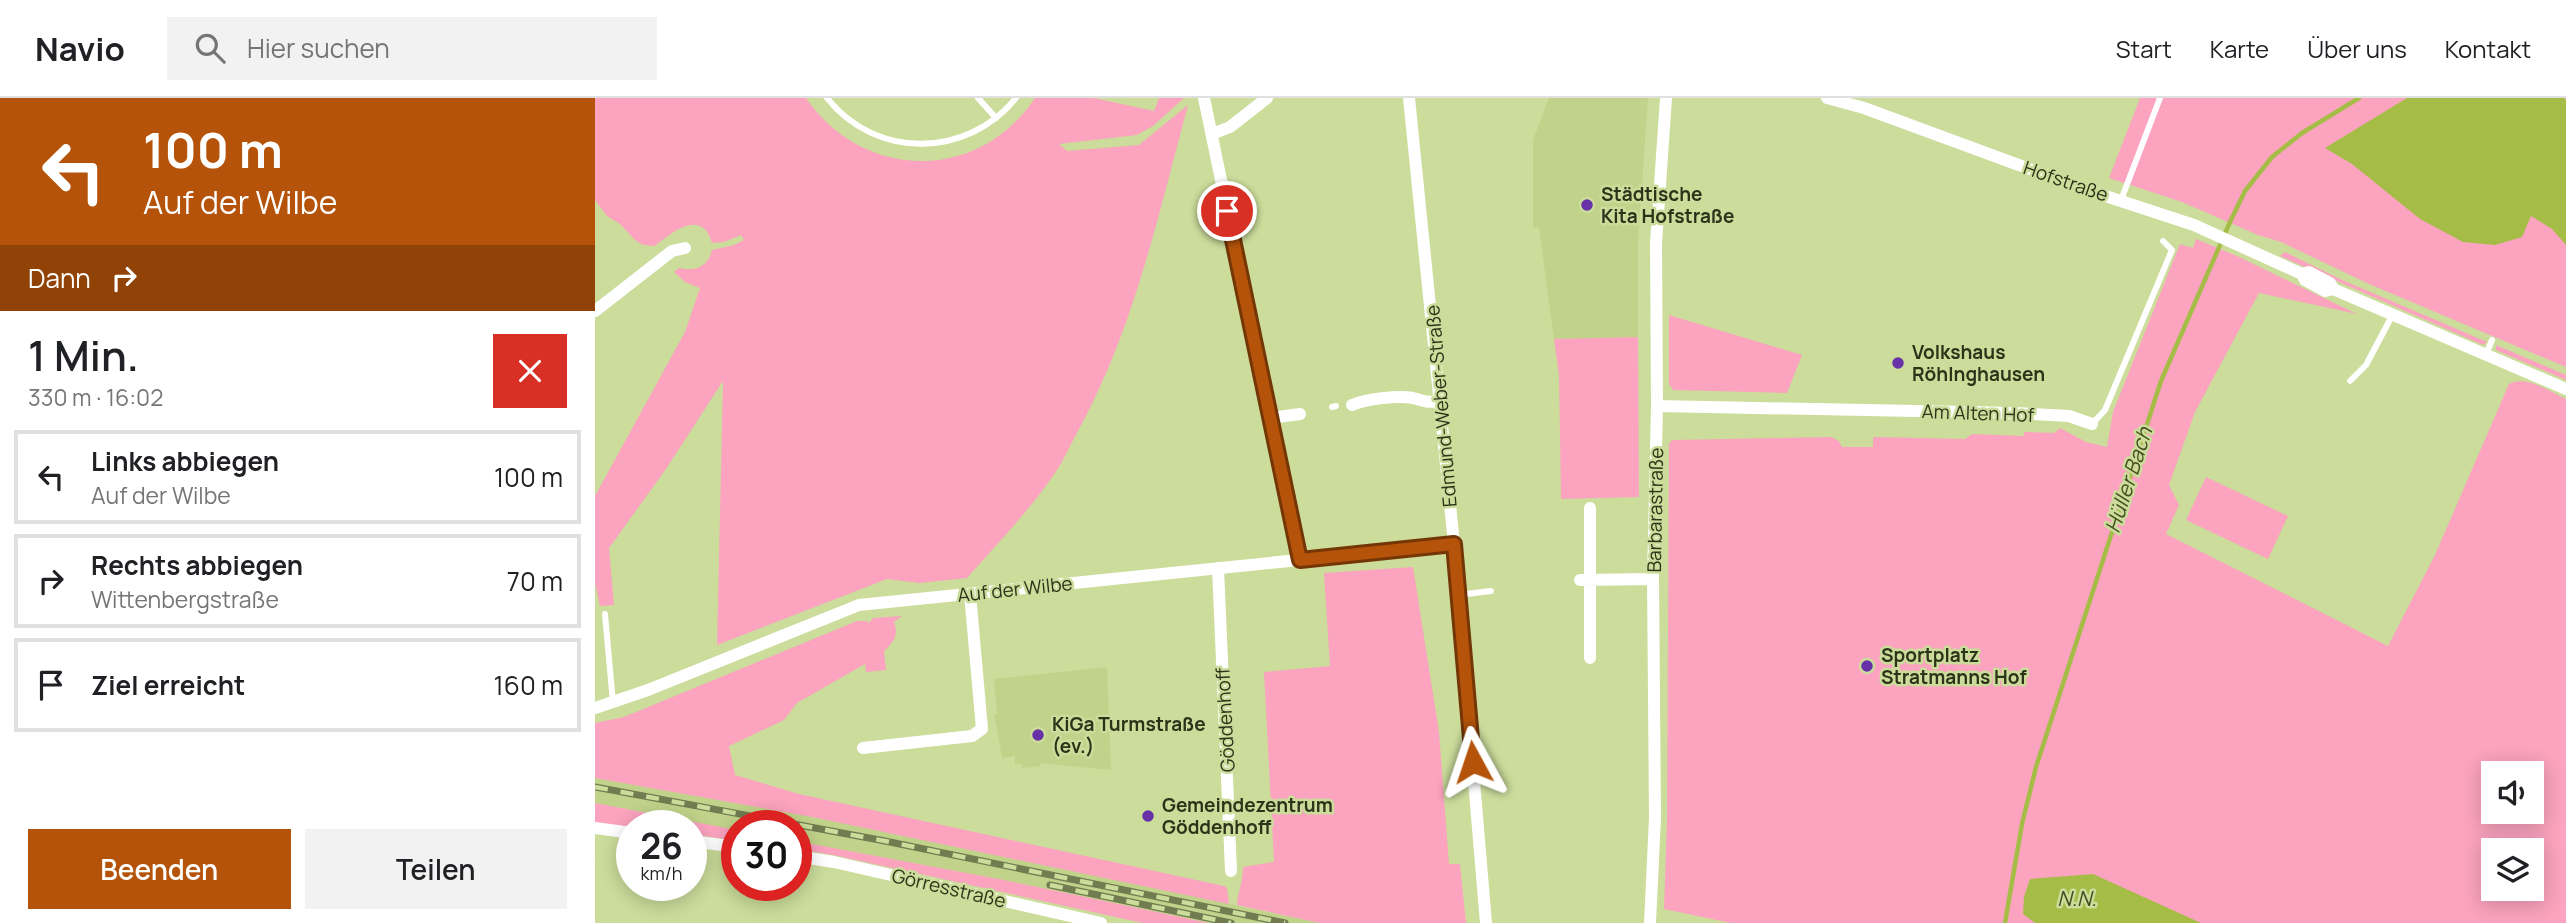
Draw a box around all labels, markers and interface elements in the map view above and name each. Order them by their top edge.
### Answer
search box [167,17,657,80]
text: Navio [35,26,125,71]
icon: search [191,29,229,67]
text: Hier suchen [247,30,390,66]
text: Start [2116,32,2172,65]
text: Karte [2210,32,2269,65]
text: Über uns [2307,32,2407,65]
text: Kontakt [2445,32,2531,65]
text: 100 m [143,116,283,183]
icon: left [28,126,119,217]
street label: Hofstraße [2020,154,2112,208]
text: Auf der Wilbe [143,180,338,224]
pin [1197,181,1257,241]
place label: Städtische Kita Hofstraße [1601,181,1735,229]
icon: arrive [1208,192,1246,230]
marker: Städtische Kita Hofstraße [1579,197,1595,213]
icon: right [105,259,143,297]
text: Dann [28,260,91,296]
street label: Edmund-Weber-Straße [1419,304,1463,508]
text: 1 Min. [28,326,139,384]
button: close [493,334,567,408]
place label: Volkshaus Röhlnghausen [1912,339,2045,387]
marker: Volkshaus Röhlnghausen [1890,355,1906,371]
text: 330 m · 16:02 [28,381,163,413]
street label: Am Alten Hof [1921,398,2035,428]
water label: Hüller Bach [2098,422,2159,536]
text: Links abbiegen [91,443,279,479]
street label: Barbarastraße [1641,447,1669,573]
icon: left [32,458,70,496]
text: 100 m [494,459,563,495]
text: Auf der Wilbe [91,479,231,511]
text: Rechts abbiegen [91,547,303,583]
icon: right [32,562,70,600]
text: 70 m [507,563,563,599]
street label: Auf der Wilbe [956,570,1074,608]
text: Wittenbergstraße [91,583,279,615]
place label: Sportplatz Stratmanns Hof [1881,642,2027,690]
marker: Sportplatz Stratmanns Hof [1859,658,1875,674]
icon: arrive [32,666,70,704]
text: Ziel erreicht [91,667,245,703]
text: 160 m [494,667,563,703]
street label: Göddenhoff [1209,667,1241,773]
place label: KiGa Turmstraße (ev.) [1052,711,1206,759]
position arrow [1436,725,1510,799]
marker: KiGa Turmstraße (ev.) [1030,727,1046,743]
map controls [2481,761,2544,901]
button: sound [2481,761,2544,824]
place label: Gemeindezentrum Göddenhoff [1162,792,1333,840]
marker: Gemeindezentrum Göddenhoff [1140,808,1156,824]
speed limit sign: 30 [721,810,812,901]
text: 26 [640,822,683,870]
button: Beenden [28,829,291,909]
button: Teilen [305,829,567,909]
button: layers [2481,838,2544,901]
text: km/h [641,861,682,885]
street label: Görresstraße [889,862,1009,914]
water label: N.N. [2057,884,2097,912]

